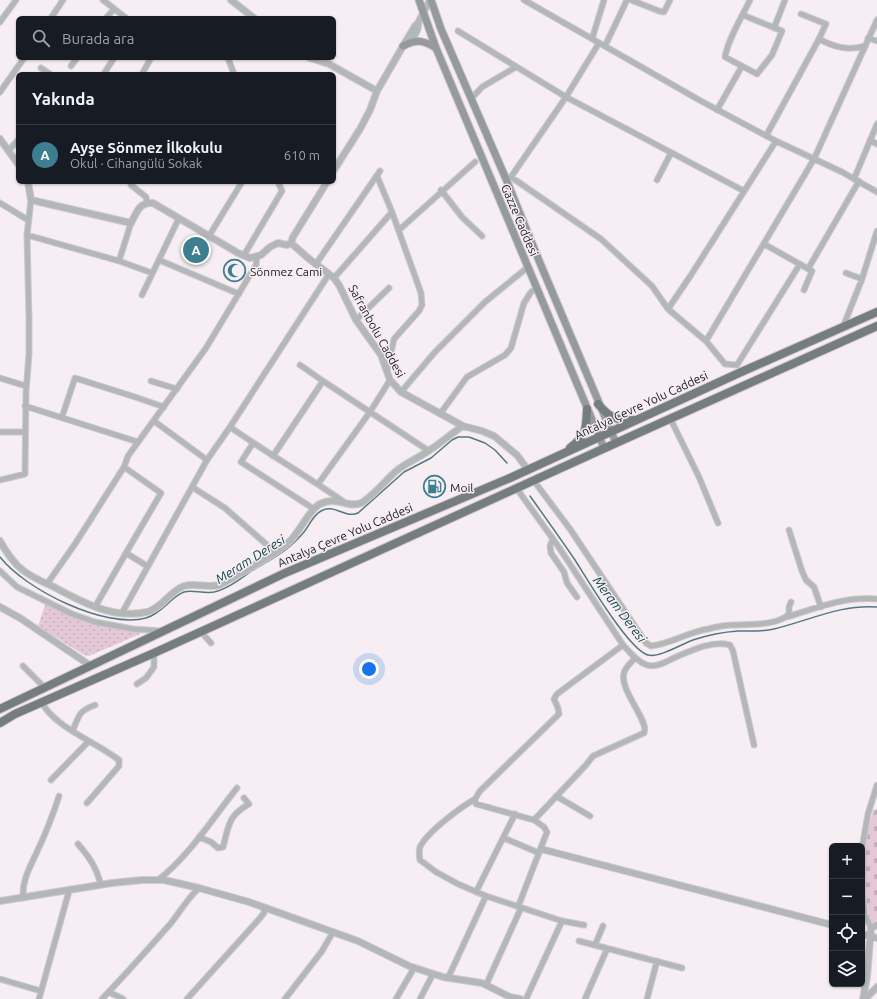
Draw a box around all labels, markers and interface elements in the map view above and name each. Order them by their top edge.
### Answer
search box [16,16,336,60]
icon: search [30,27,52,49]
text: Burada ara [62,30,134,47]
text: Yakında [32,89,95,108]
text: Ayşe Sönmez İlkokulu [70,139,223,156]
text: A [40,148,50,162]
text: 610 m [284,148,320,162]
text: Okul · Cihangülü Sokak [70,156,202,170]
street label: Gazze Caddesi [499,182,541,258]
pin: A [183,235,209,265]
mosque icon: Sönmez Cami [222,258,248,284]
place label: Sönmez Cami [250,265,322,278]
street label: Safranbolu Caddesi [346,282,408,380]
street label: Antalya Çevre Yolu Caddesi [572,368,710,442]
fuel station icon: Moil [421,474,447,500]
place label: Moil [450,481,474,494]
street label: Antalya Çevre Yolu Caddesi [275,501,415,569]
water label: Meram Deresi [213,532,288,586]
water label: Meram Deresi [591,573,650,645]
your location [359,659,379,679]
map controls [829,843,865,987]
button: + [829,843,865,879]
button: − [829,879,865,915]
button: locate [829,915,865,951]
button: layers [829,951,865,987]

